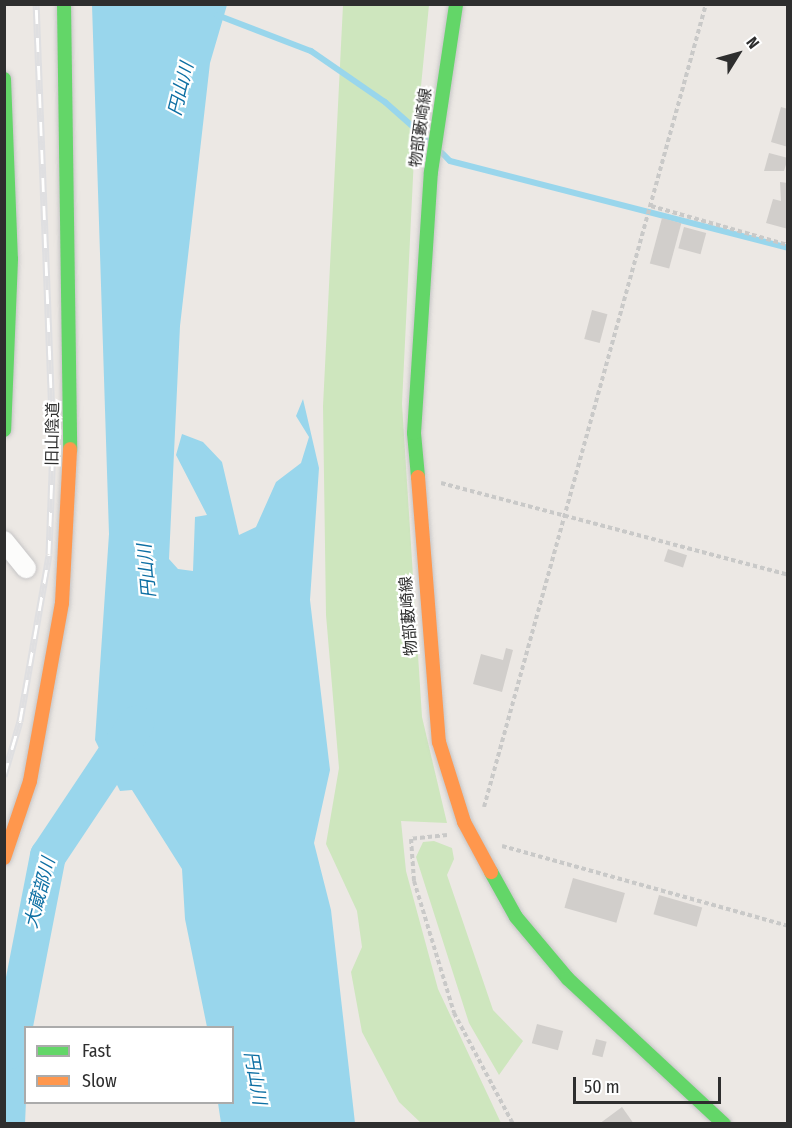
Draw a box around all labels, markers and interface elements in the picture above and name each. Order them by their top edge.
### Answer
north arrow [708,24,768,84]
text: N [742,33,763,52]
water label: 円山川 [164,60,198,118]
street label: 物部藪崎線 [406,87,436,169]
street label: 旧山陰道 [43,402,63,466]
water label: 円山川 [134,543,160,599]
street label: 物部藪崎線 [397,575,421,657]
water label: 大蔵部川 [20,855,60,931]
legend [24,1026,234,1104]
text: Fast [82,1040,111,1062]
water label: 円山川 [240,1050,270,1106]
scale bar [576,1065,724,1103]
text: Slow [82,1070,117,1092]
text: 50 m [584,1076,620,1098]

